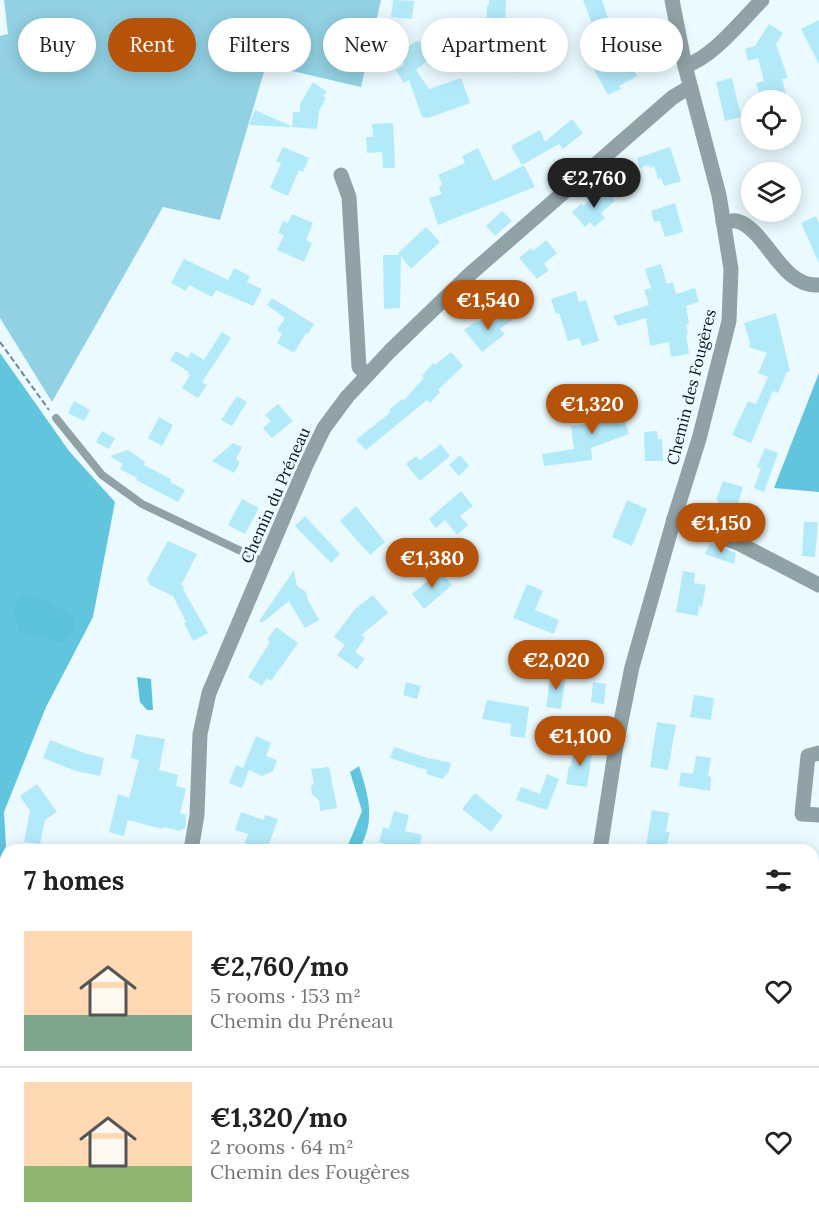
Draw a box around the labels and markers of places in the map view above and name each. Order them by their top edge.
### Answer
pin: €2,760 [545,158,643,209]
pin: €1,540 [439,280,537,331]
pin: €1,320 [543,384,641,435]
pin: €1,150 [672,503,770,554]
pin: €1,380 [383,538,481,589]
pin: €2,020 [507,640,605,691]
pin: €1,100 [531,716,629,767]

